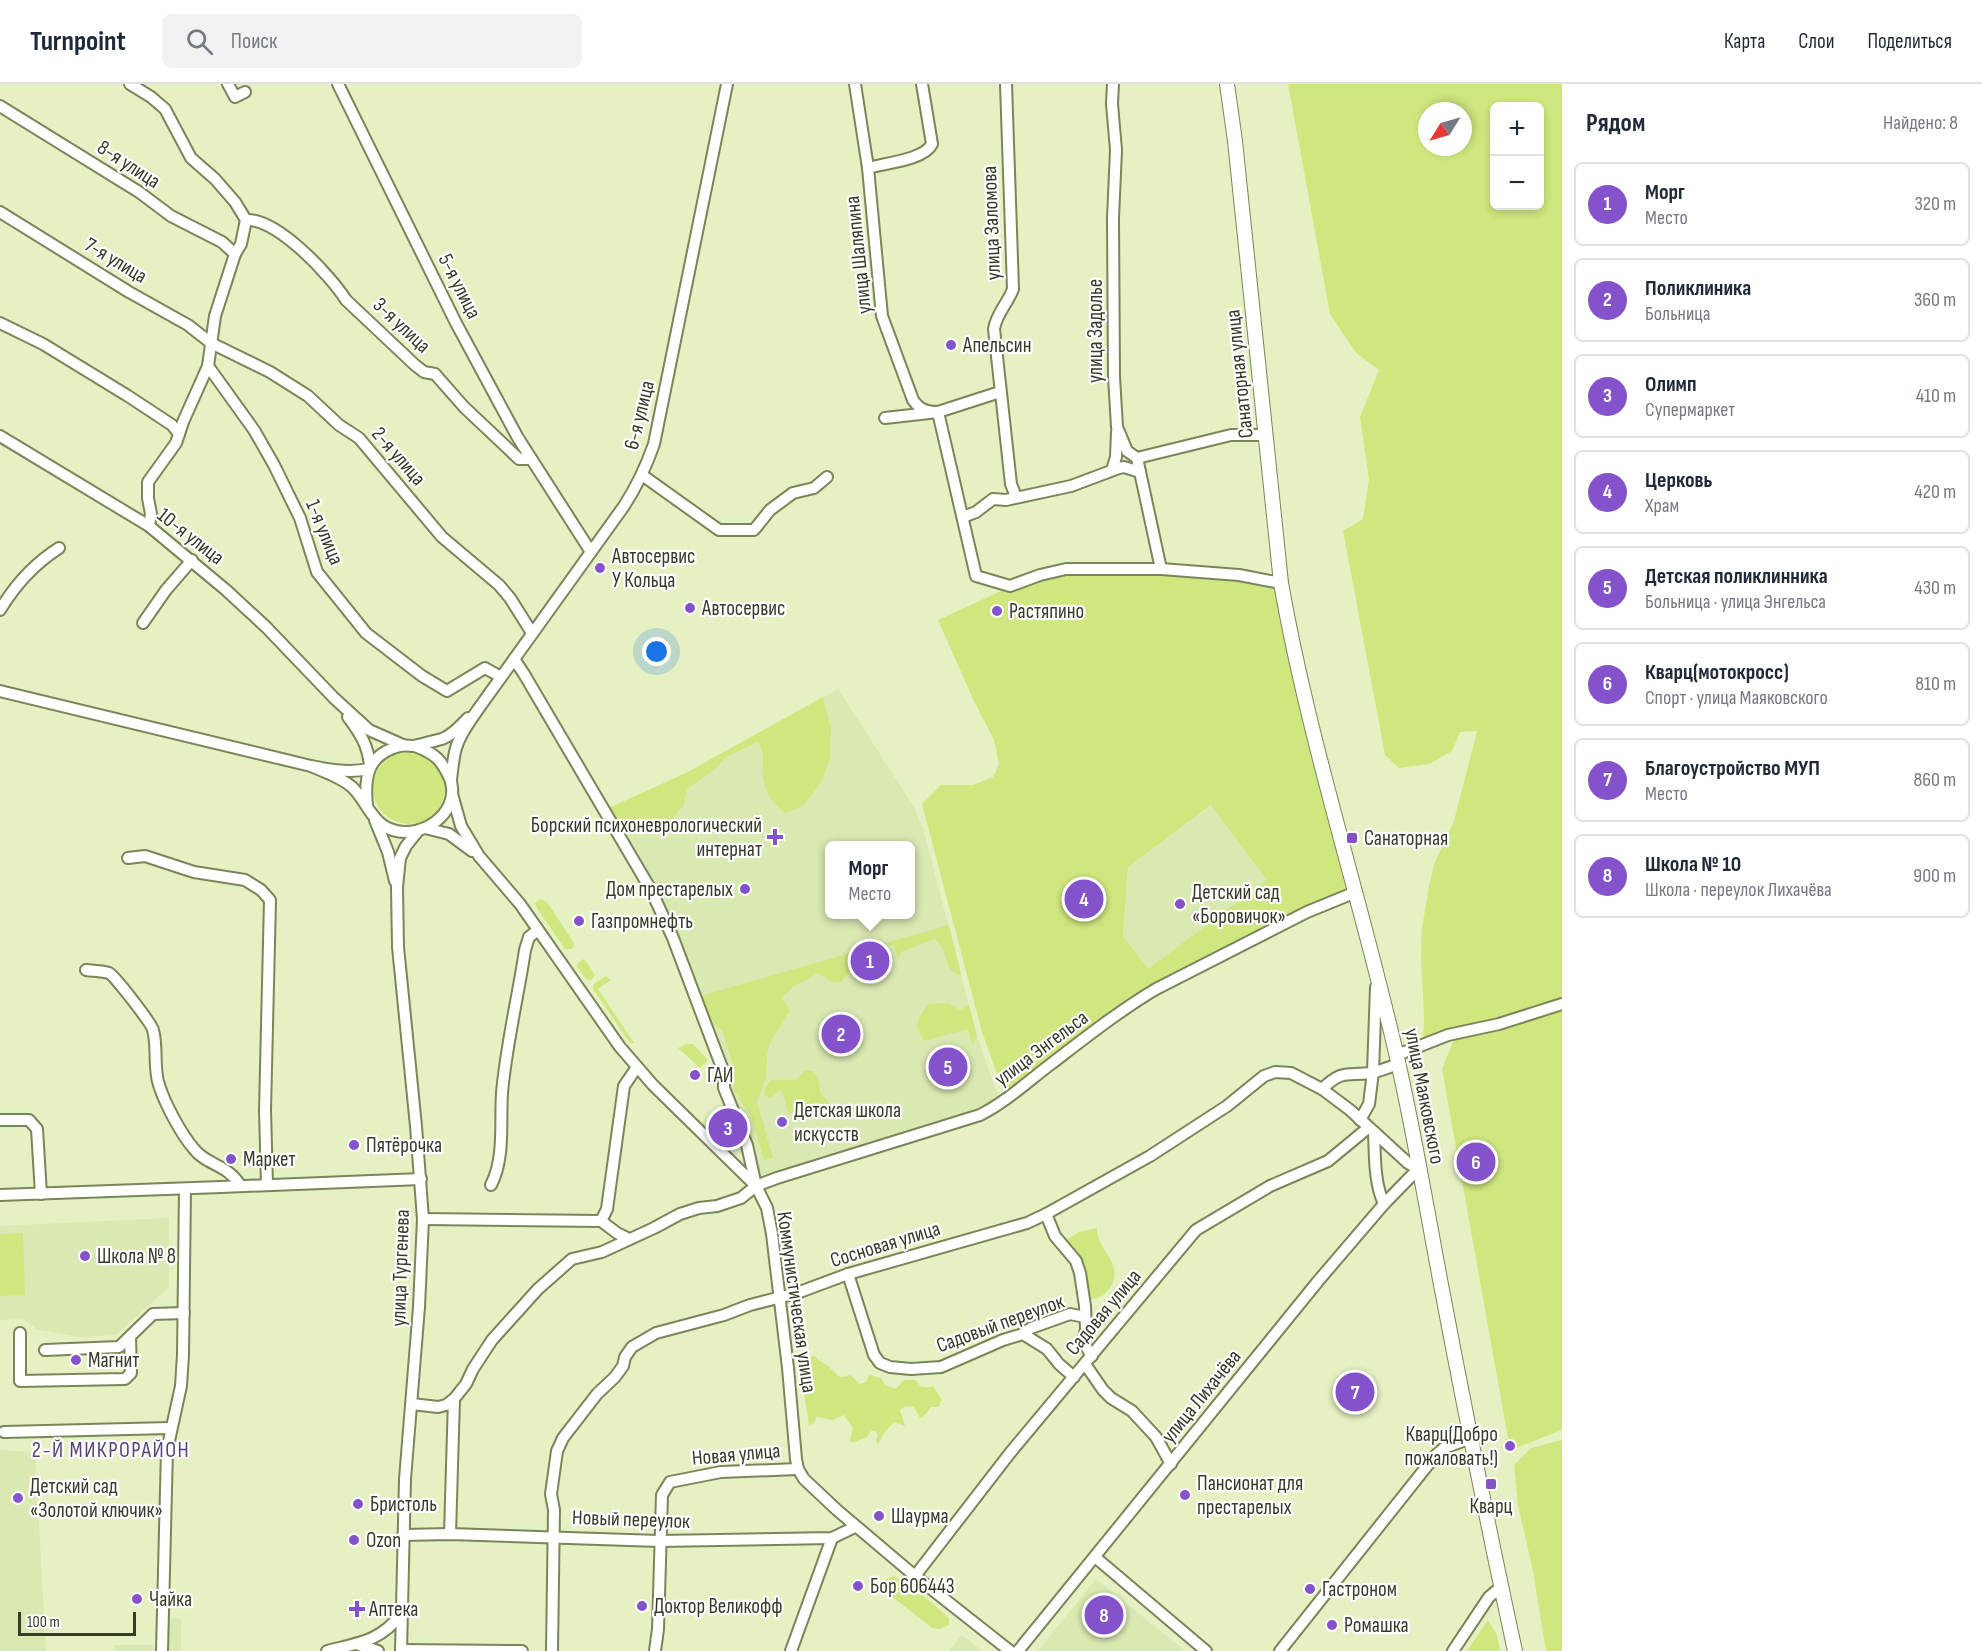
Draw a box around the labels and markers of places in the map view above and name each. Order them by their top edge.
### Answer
place label: Апельсин [962,333,1031,358]
marker: Апельсин [944,338,958,352]
place label: Автосервис У Кольца [611,544,696,593]
marker: Автосервис У Кольца [593,561,607,575]
place label: Автосервис [701,596,786,621]
place label: Растяпино [1009,599,1084,624]
marker: Автосервис [683,601,697,615]
marker: Растяпино [990,604,1004,618]
place label: Борский психоневрологический интернат [531,813,762,862]
place label: Санаторная [1364,826,1448,851]
marker: Борский психоневрологический интернат [766,828,784,846]
marker: Санаторная [1345,831,1359,845]
pin: 4 [1064,876,1104,922]
place label: Дом престарелых [606,877,733,902]
place label: Детский сад «Боровичок» [1192,880,1286,929]
marker: Дом престарелых [738,882,752,896]
marker: Детский сад «Боровичок» [1173,897,1187,911]
place label: Газпромнефть [591,909,693,934]
marker: Газпромнефть [572,914,586,928]
pin: 1 [850,938,890,984]
pin: 2 [822,1012,860,1056]
pin: 5 [928,1044,968,1090]
place label: ГАИ [707,1063,733,1088]
marker: ГАИ [688,1068,702,1082]
place label: Детская школа искусств [794,1098,901,1147]
pin: 3 [708,1106,748,1150]
marker: Детская школа искусств [775,1115,789,1129]
place label: Пятёрочка [366,1133,442,1158]
marker: Пятёрочка [347,1138,361,1152]
pin: 6 [1456,1140,1496,1184]
place label: Маркет [243,1147,296,1172]
marker: Маркет [224,1152,238,1166]
place label: Школа № 8 [97,1244,176,1269]
marker: Школа № 8 [78,1249,92,1263]
place label: Магнит [88,1348,139,1373]
marker: Магнит [69,1353,83,1367]
pin: 7 [1336,1370,1374,1414]
place label: Кварц(Добро пожаловать!) [1405,1422,1498,1471]
marker: Кварц(Добро пожаловать!) [1503,1439,1517,1453]
place label: Пансионат для престарелых [1197,1471,1303,1520]
place label: Детский сад «Золотой ключик» [30,1474,163,1523]
marker: Кварц [1484,1477,1498,1491]
marker: Пансионат для престарелых [1178,1488,1192,1502]
marker: Детский сад «Золотой ключик» [11,1491,25,1505]
place label: Бристоль [370,1492,437,1517]
place label: Кварц [1470,1494,1513,1519]
marker: Бристоль [351,1497,365,1511]
place label: Шаурма [891,1504,949,1529]
marker: Шаурма [872,1509,886,1523]
place label: Ozon [366,1528,401,1553]
marker: Ozon [347,1533,361,1547]
place label: Бор 606443 [870,1574,955,1599]
place label: Гастроном [1322,1577,1397,1602]
marker: Бор 606443 [851,1579,865,1593]
marker: Гастроном [1303,1582,1317,1596]
place label: Чайка [149,1587,192,1612]
marker: Чайка [130,1592,144,1606]
pin: 8 [1084,1592,1124,1637]
place label: Доктор Великофф [654,1594,783,1619]
place label: Аптека [368,1597,418,1622]
marker: Доктор Великофф [635,1599,649,1613]
marker: Аптека [350,1602,364,1616]
place label: Ромашка [1344,1613,1409,1638]
marker: Ромашка [1325,1618,1339,1632]

